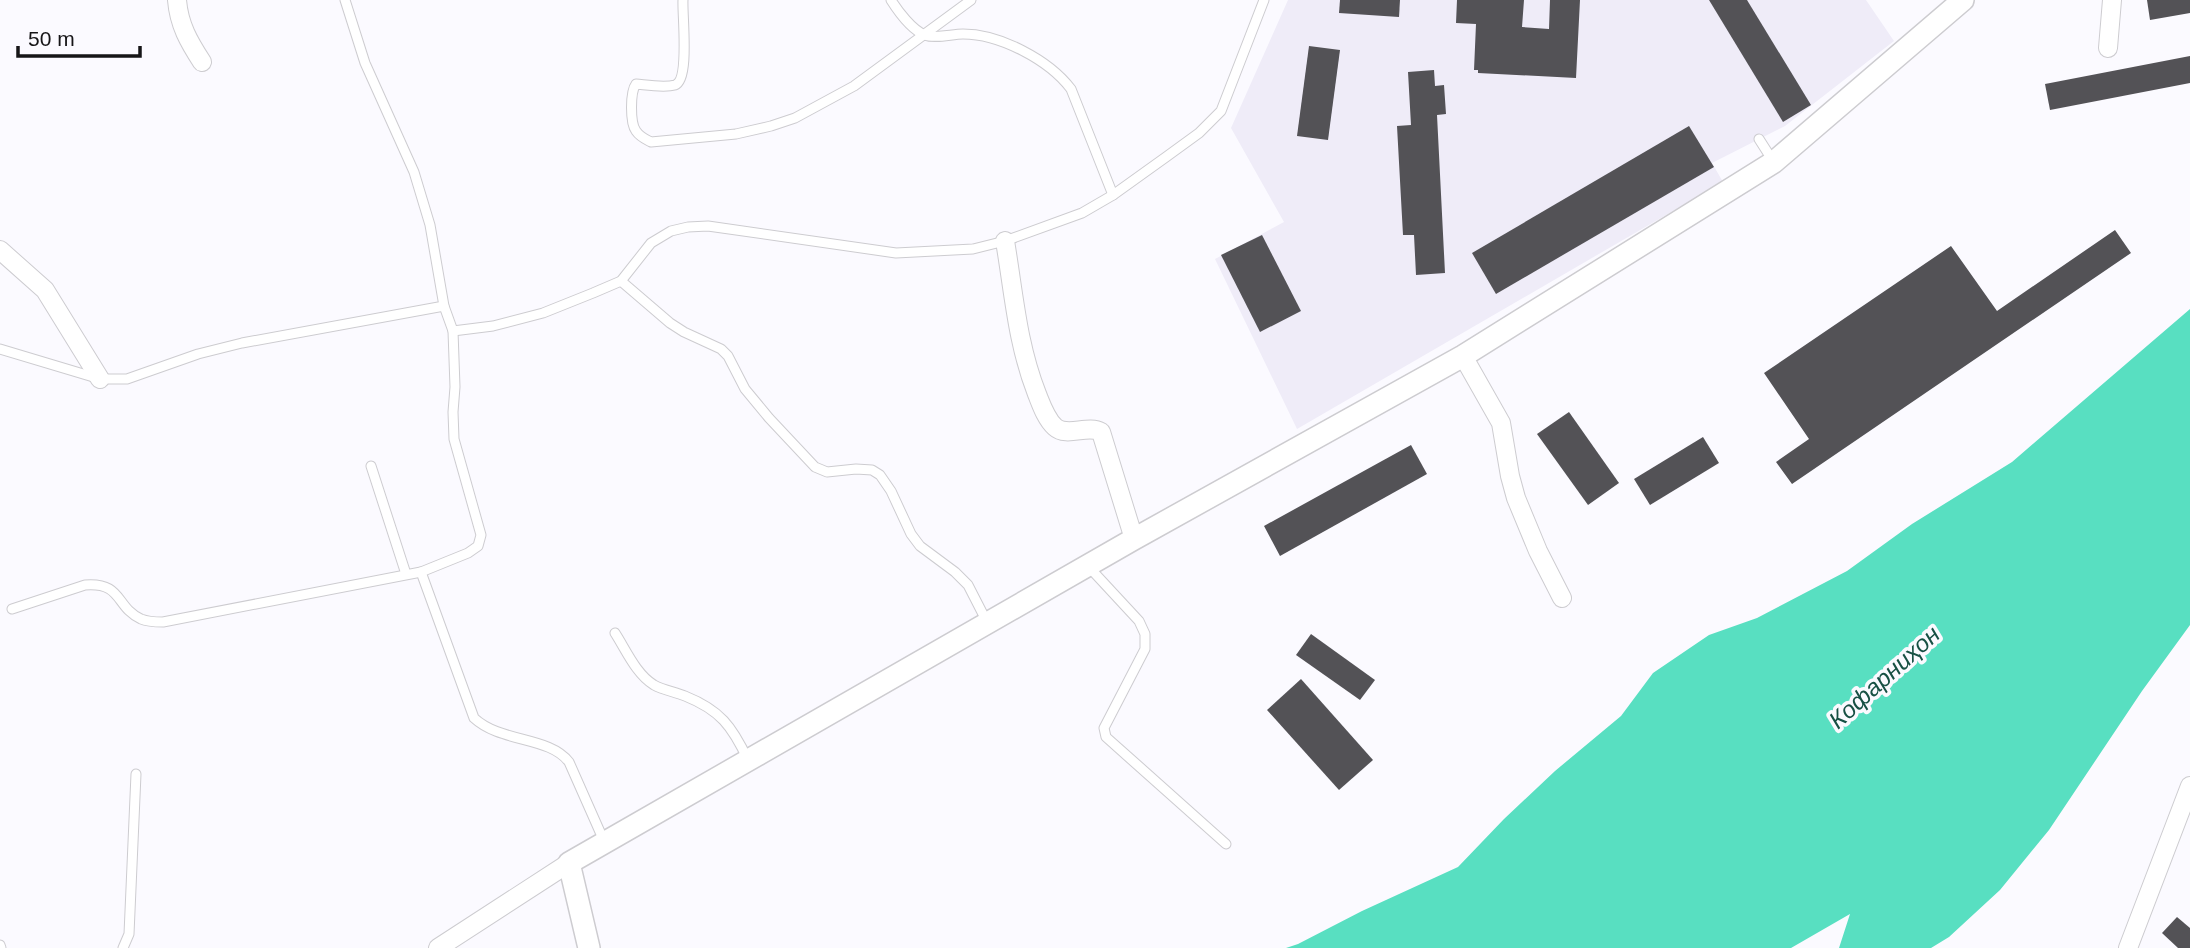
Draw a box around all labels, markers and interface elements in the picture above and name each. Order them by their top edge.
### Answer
scale bar [18,14,140,58]
text: 50 m [28,27,75,50]
water label: Кофарниҳон [1823,620,1945,734]

